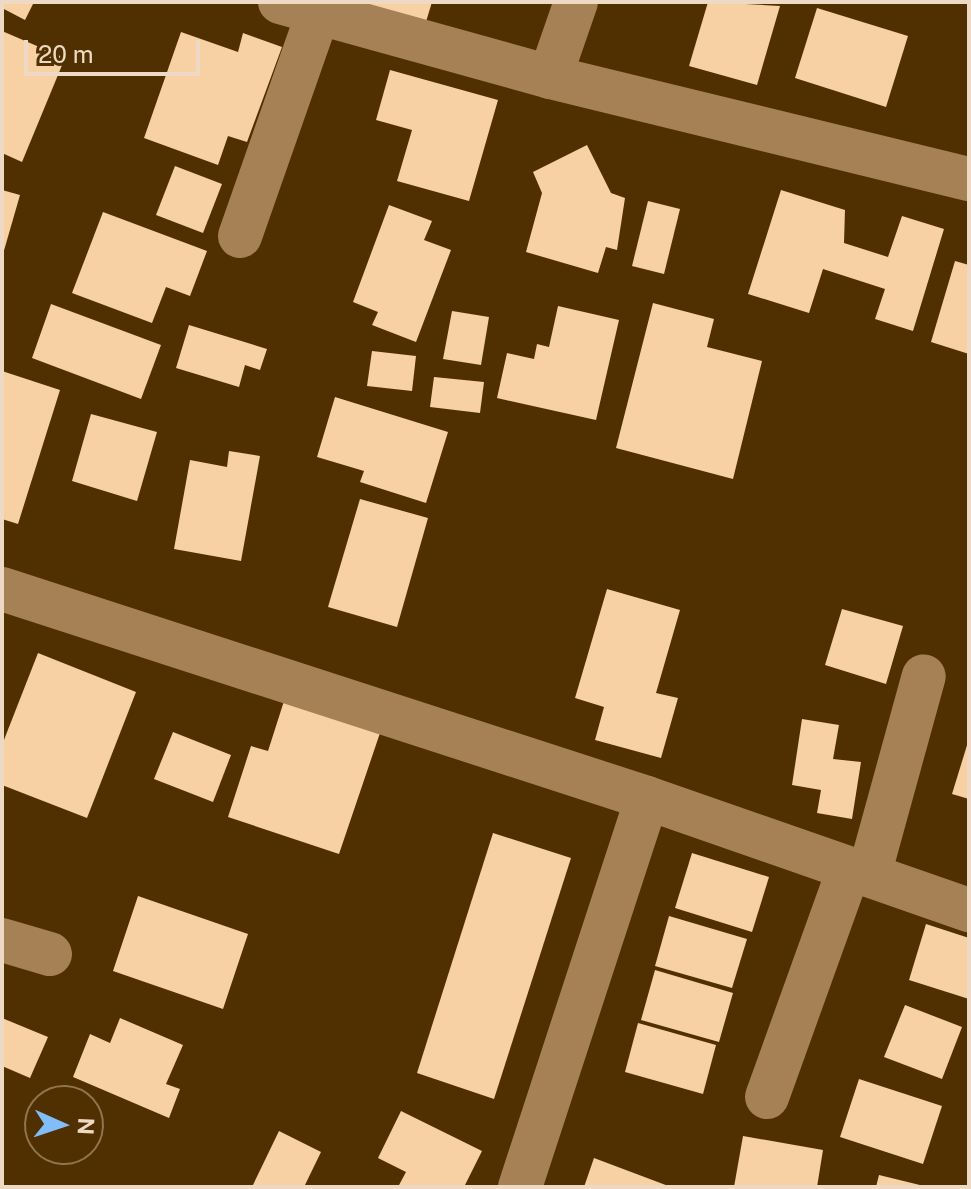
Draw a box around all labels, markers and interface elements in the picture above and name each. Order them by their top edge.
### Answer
scale bar [28,24,204,74]
text: 20 m [38,40,94,68]
north arrow [24,1085,104,1165]
text: N [73,1117,99,1135]

